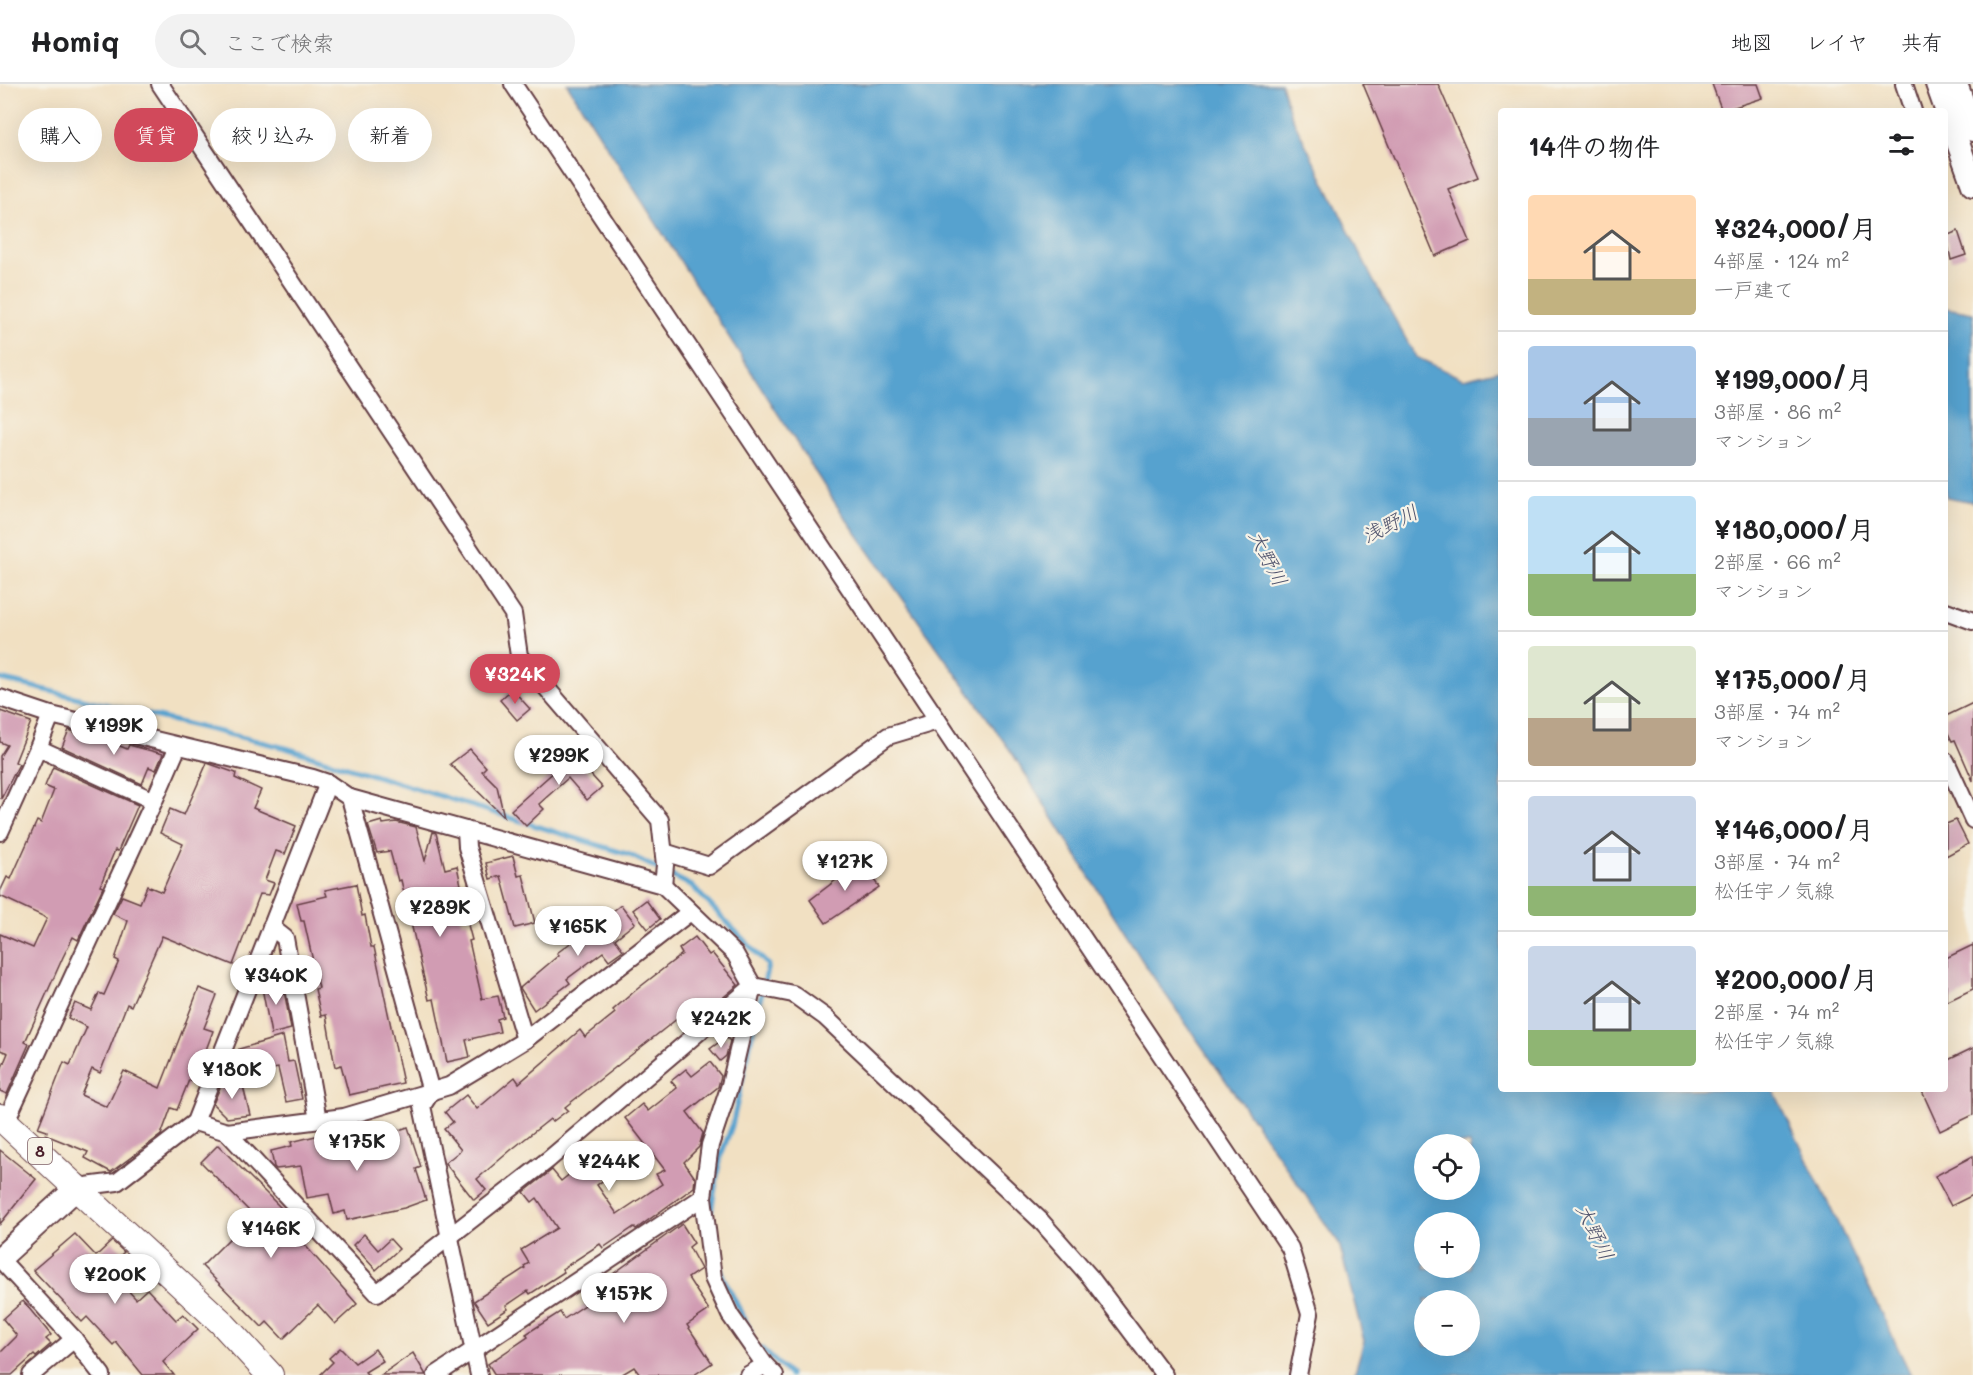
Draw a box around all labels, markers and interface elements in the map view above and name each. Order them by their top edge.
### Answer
search box [155,14,575,68]
text: Homiq [30,23,119,59]
icon: search [176,25,209,58]
text: ここで検索 [224,28,334,57]
text: 地図 [1731,28,1773,55]
text: レイヤ [1806,28,1868,55]
text: 共有 [1901,28,1943,55]
chip: 購入 [18,108,102,162]
chip: 賃貸 [114,108,198,162]
chip: 絞り込み [210,108,336,162]
chip: 新着 [348,108,432,162]
icon: filters [1885,128,1918,161]
text: 14件の物件 [1528,129,1660,163]
text: ¥324,000/月 [1714,211,1877,245]
icon: home [1576,219,1648,291]
text: 4部屋 · 124 m² [1714,247,1849,273]
text: 一戸建て [1714,276,1794,302]
text: ¥199,000/月 [1714,362,1873,396]
icon: home [1576,370,1648,442]
text: 3部屋 · 86 m² [1714,398,1841,424]
text: マンション [1714,427,1813,453]
water label: 浅野川 [1357,498,1422,548]
text: ¥180,000/月 [1714,512,1875,546]
icon: home [1576,520,1648,592]
water label: 大野川 [1244,525,1294,590]
text: 2部屋 · 66 m² [1714,548,1841,574]
text: マンション [1714,577,1813,603]
pin: ¥324K [473,654,557,705]
text: ¥324K [484,660,546,686]
text: ¥175,000/月 [1714,662,1872,696]
icon: home [1576,670,1648,742]
text: 3部屋 · 74 m² [1714,698,1840,724]
pin: ¥199K [72,705,156,756]
text: ¥199K [84,711,144,737]
text: マンション [1714,727,1813,753]
pin: ¥299K [517,735,601,786]
text: ¥299K [528,741,590,767]
text: ¥146,000/月 [1714,812,1874,846]
icon: home [1576,820,1648,892]
pin: ¥127K [803,841,887,892]
text: ¥127K [816,847,874,873]
text: 3部屋 · 74 m² [1714,848,1840,874]
text: 松任宇ノ気線 [1714,877,1834,903]
pin: ¥289K [398,887,482,938]
text: ¥289K [409,893,471,919]
pin: ¥165K [536,906,620,957]
text: ¥165K [549,912,607,938]
pin: ¥340K [234,955,318,1006]
text: ¥340K [244,961,308,987]
text: ¥200,000/月 [1714,962,1878,996]
icon: home [1576,970,1648,1042]
pin: ¥242K [679,998,763,1049]
text: 2部屋 · 74 m² [1714,998,1839,1024]
text: ¥242K [690,1004,752,1030]
text: 松任宇ノ気線 [1714,1027,1834,1053]
pin: ¥180K [190,1049,274,1100]
text: ¥180K [202,1055,262,1081]
pin: ¥175K [315,1121,399,1172]
text: ¥175K [328,1127,386,1153]
map controls [1414,1134,1480,1356]
button: locate [1414,1134,1480,1200]
road number: 8 [28,1138,52,1164]
pin: ¥244K [567,1141,651,1192]
text: ¥244K [578,1147,640,1173]
water label: 大野川 [1571,1199,1621,1264]
pin: ¥146K [229,1208,313,1259]
button: + [1414,1212,1480,1278]
text: ¥146K [241,1214,301,1240]
pin: ¥200K [73,1254,157,1305]
text: ¥200K [83,1260,147,1286]
pin: ¥157K [582,1273,666,1324]
text: ¥157K [595,1279,653,1305]
button: − [1414,1290,1480,1356]

